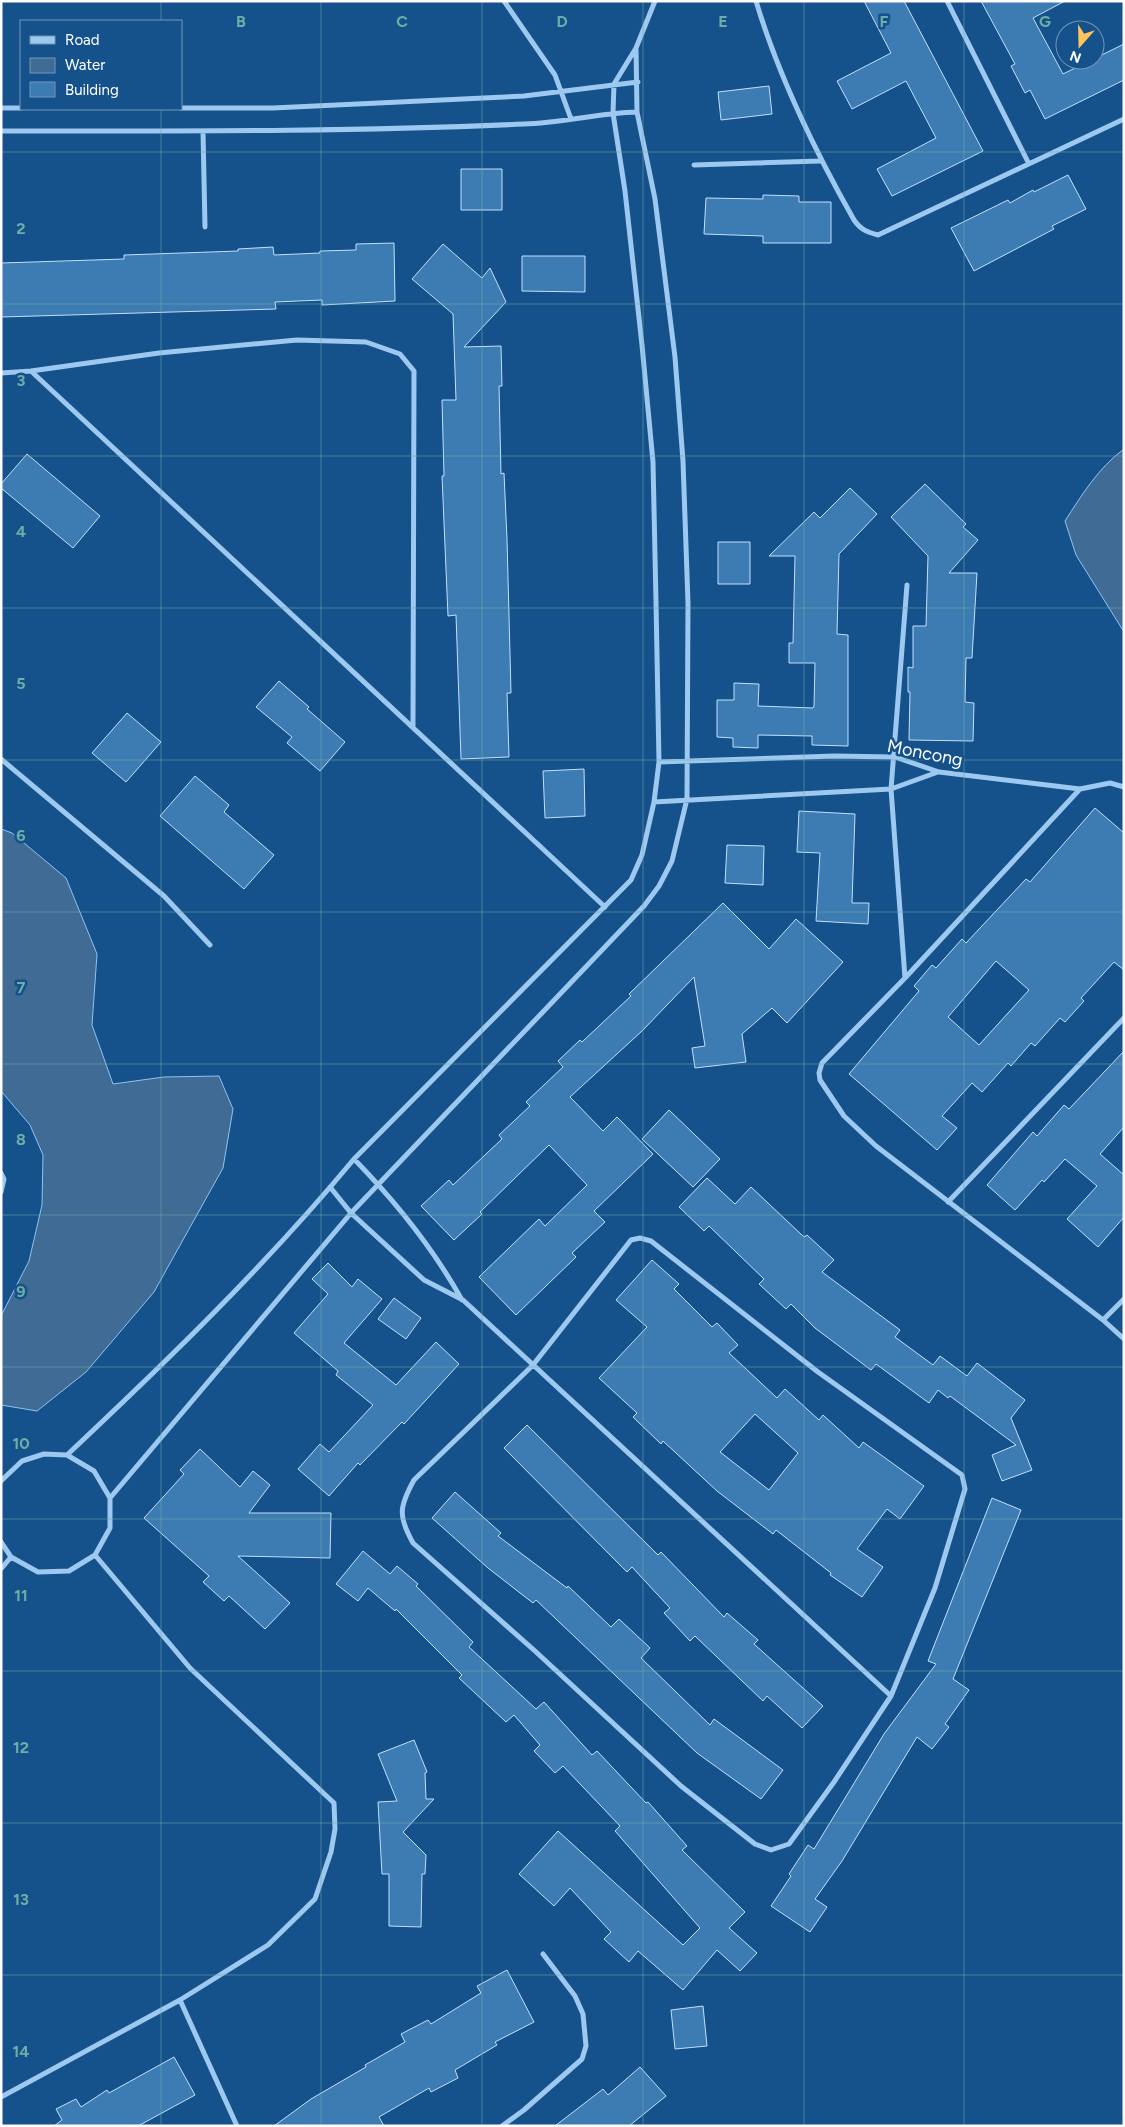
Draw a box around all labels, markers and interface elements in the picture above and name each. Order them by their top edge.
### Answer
text: B [236,12,246,31]
text: C [396,12,408,31]
text: D [556,12,568,31]
text: E [718,12,728,31]
text: F [880,12,889,31]
text: G [1039,12,1051,31]
legend [20,20,182,110]
north arrow [1055,20,1105,70]
text: Road [65,31,100,49]
text: N [1068,47,1084,67]
text: Water [65,56,105,74]
text: Building [65,81,119,99]
text: 2 [16,219,26,238]
text: 3 [17,371,26,390]
text: 4 [16,522,26,541]
text: 5 [16,674,26,693]
street label: Moncong [885,735,965,771]
text: 6 [16,826,26,845]
text: 7 [17,978,26,997]
text: 8 [16,1130,26,1149]
text: 9 [16,1282,26,1301]
text: 10 [12,1434,30,1453]
text: 11 [14,1586,28,1605]
text: 12 [13,1738,29,1757]
text: 13 [13,1890,29,1909]
text: 14 [13,2042,29,2061]

